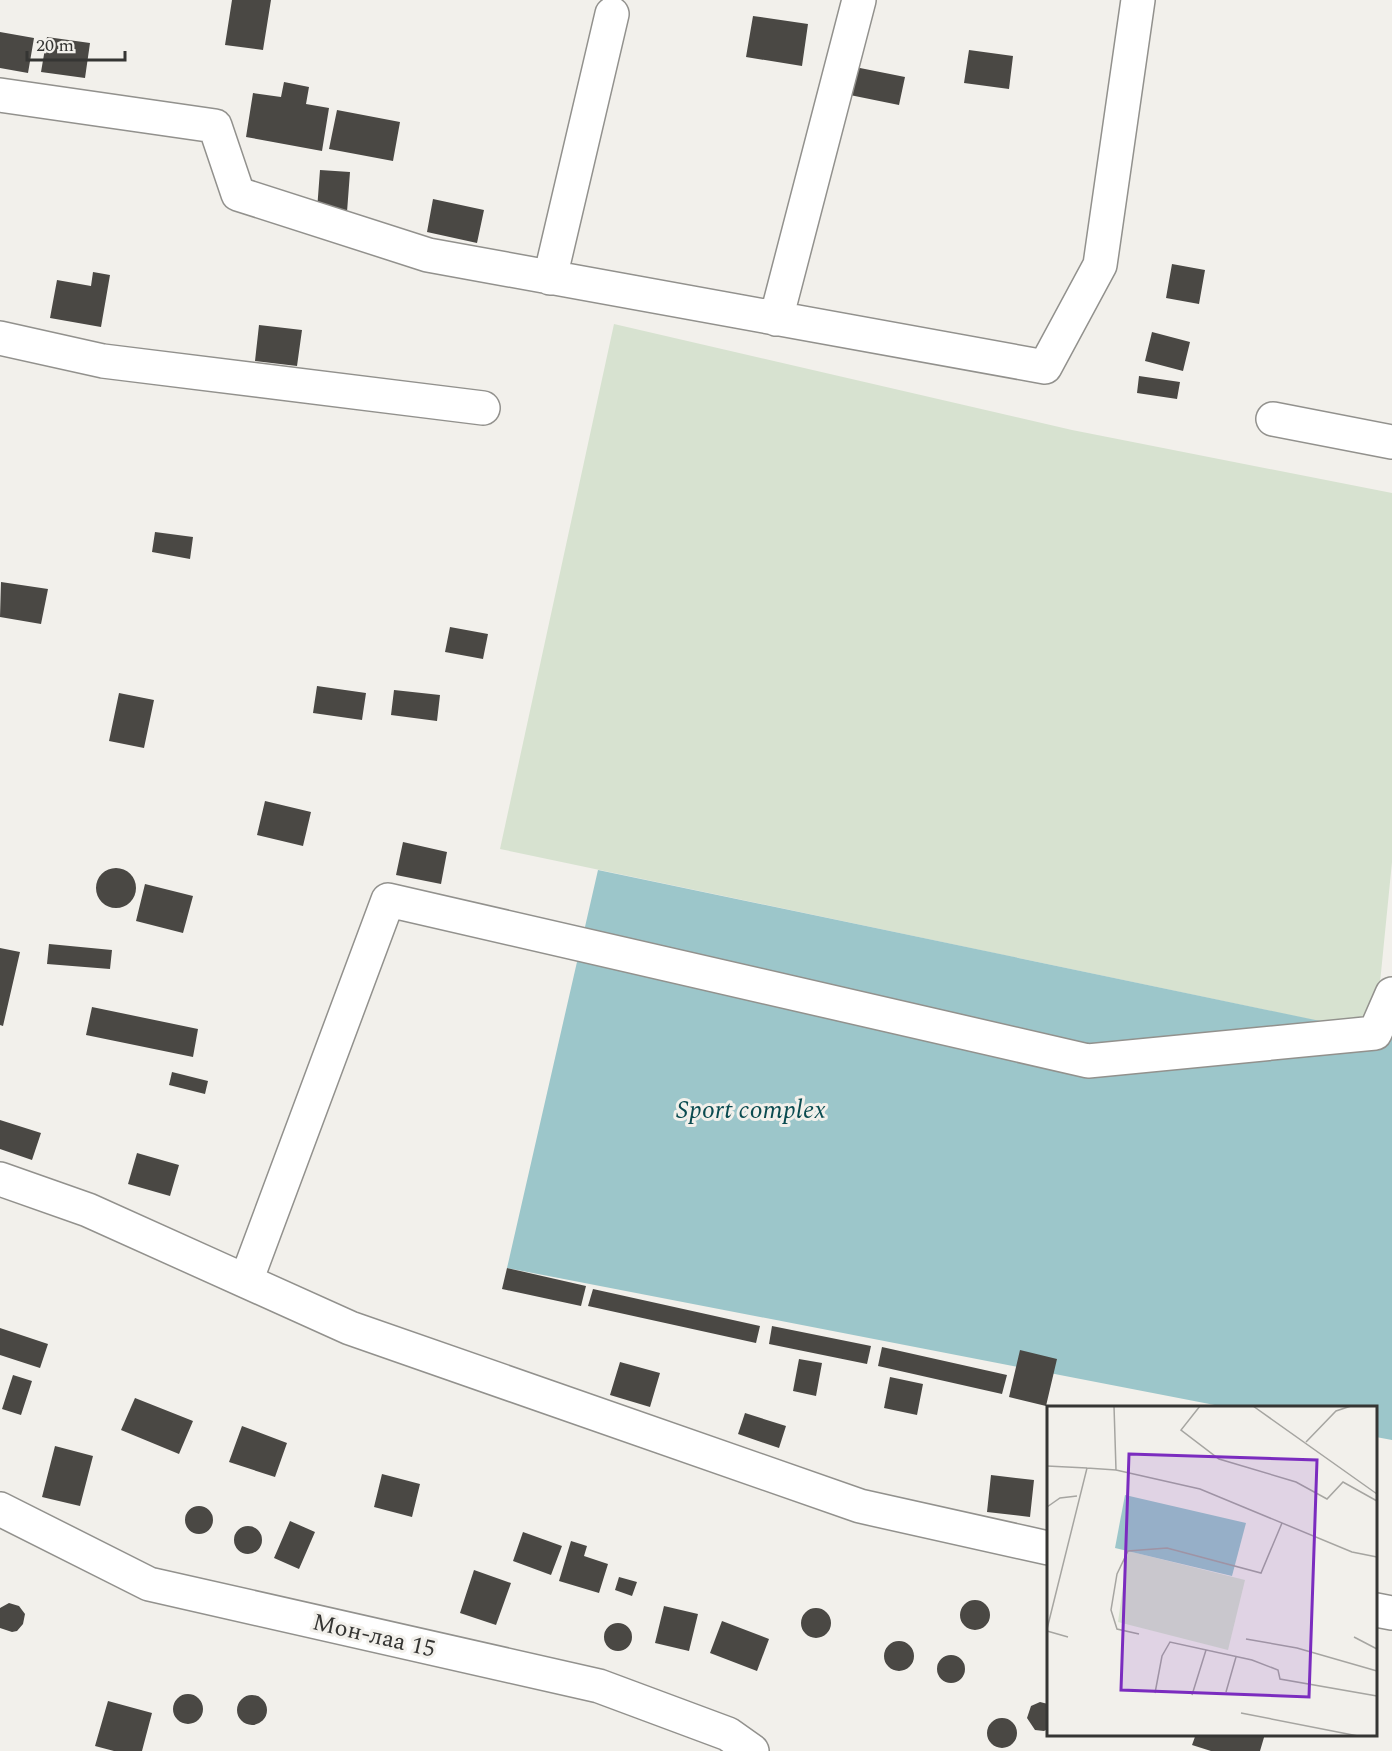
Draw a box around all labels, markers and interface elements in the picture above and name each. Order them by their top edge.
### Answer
scale bar [27,24,124,62]
text: 20 m [36,32,74,59]
water label: Sport complex [676,1090,826,1130]
inset map [1047,1406,1377,1736]
street label: Мон-лаа 15 [309,1604,439,1668]

